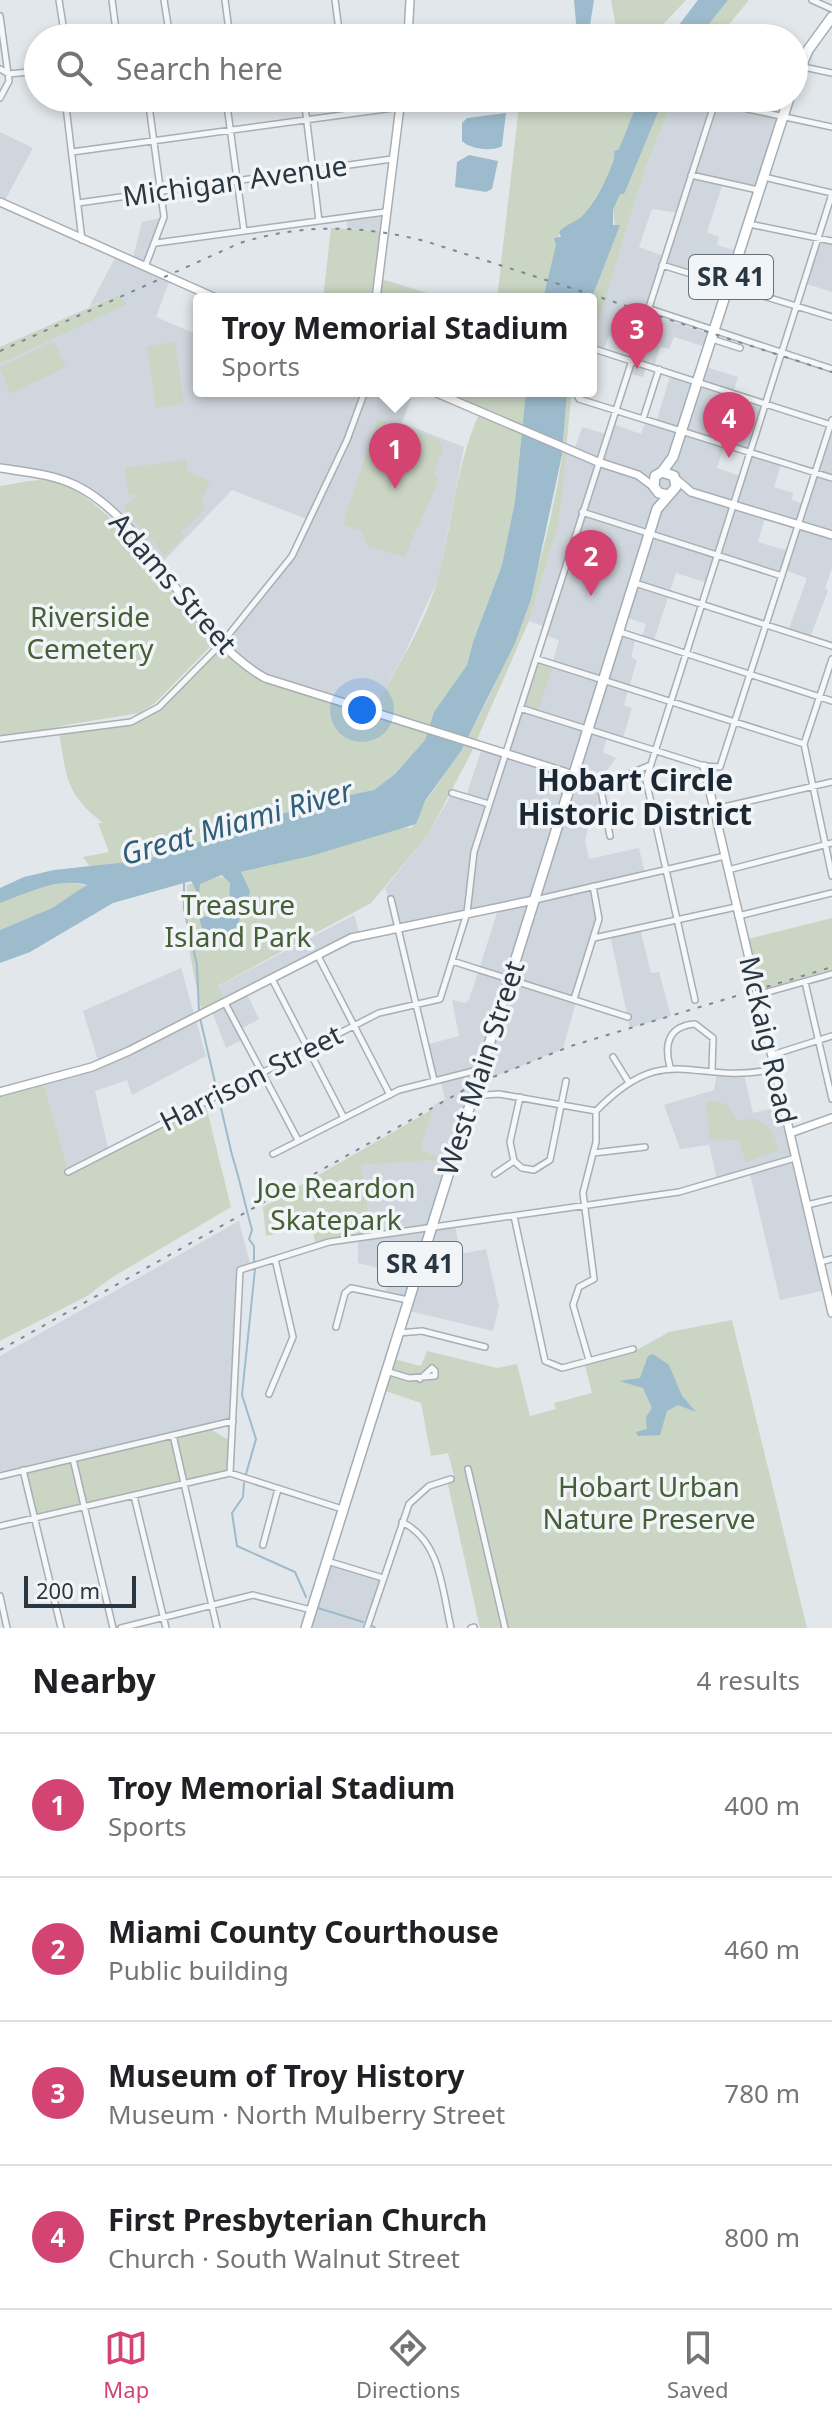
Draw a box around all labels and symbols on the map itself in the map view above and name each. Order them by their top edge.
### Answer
street label: Michigan Avenue [120,145,350,215]
road number: SR 41 [689,255,773,299]
pin: 3 [611,303,663,369]
pin: 4 [703,392,755,458]
pin: 1 [369,423,421,489]
street label: Adams Street [102,504,246,661]
pin: 2 [565,530,617,596]
park label: Riverside Cemetery [26,597,154,667]
your location [342,690,382,730]
district label: Hobart Circle Historic District [518,759,752,834]
water label: Great Miami River [116,769,358,874]
park label: Treasure Island Park [165,885,311,955]
street label: McKaig Road [731,952,807,1127]
street label: West Main Street [427,956,533,1180]
street label: Harrison Street [153,1015,348,1139]
park label: Joe Reardon Skatepark [253,1168,416,1238]
road number: SR 41 [378,1242,462,1286]
park label: Hobart Urban Nature Preserve [543,1467,756,1537]
scale bar [24,1572,136,1608]

